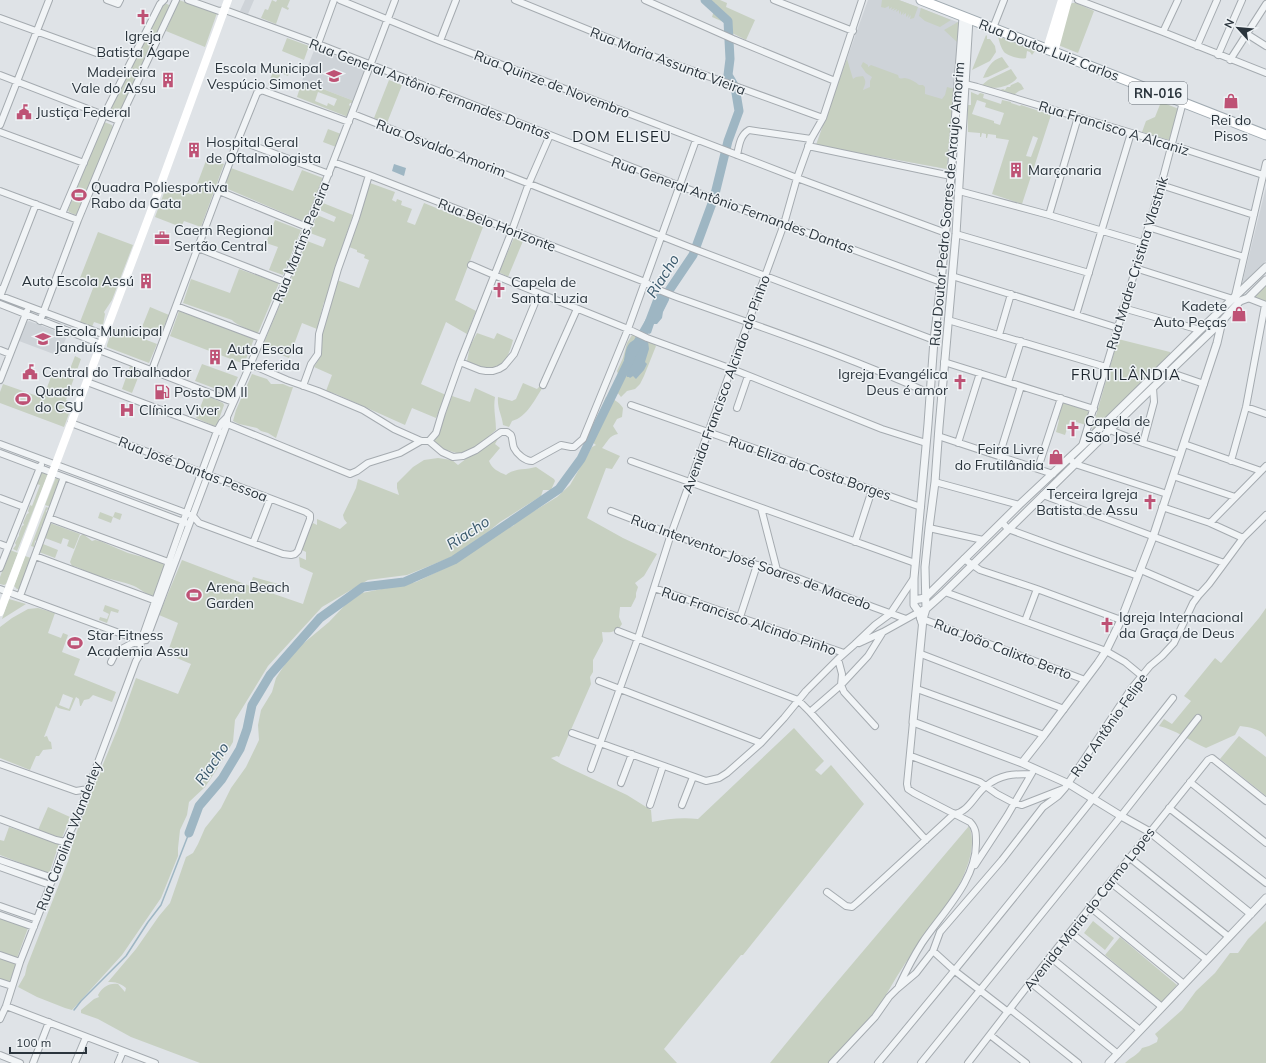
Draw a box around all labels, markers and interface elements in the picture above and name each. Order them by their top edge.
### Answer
church icon: Igreja Batista Ágape [134,8,152,26]
north arrow [1218,8,1258,48]
street label: Rua Doutor Luiz Carlos [976,15,1122,85]
text: N [1221,17,1237,30]
street label: Rua Maria Assunta Vieira [588,23,748,99]
place label: Igreja Batista Ágape [96,27,190,61]
street label: Rua General Antônio Fernandes Dantas [307,34,553,144]
street label: Rua Quinze de Novembro [472,46,632,122]
place label: Escola Municipal Vespúcio Simonet [207,59,322,93]
street label: Rua Doutor Pedro Soares de Araujo Amorim [926,61,968,347]
place label: Madeireira Vale do Assu [72,63,156,97]
school or university icon: Escola Municipal Vespúcio Simonet [325,67,343,85]
building icon: Madeireira Vale do Assu [159,71,177,89]
road number: RN-016 [1129,82,1187,104]
shop icon: Rei do Pisos [1222,92,1240,110]
street label: Rua Francisco A Alcaniz [1037,97,1191,159]
public building icon: Justiça Federal [15,103,33,121]
place label: Justiça Federal [36,103,131,121]
place label: Rei do Pisos [1211,111,1251,145]
street label: Rua Osvaldo Amorim [373,115,509,181]
district label: DOM ELISEU [572,127,672,146]
place label: Hospital Geral de Oftalmologista [206,133,321,167]
building icon: Hospital Geral de Oftalmologista [185,141,203,159]
street label: Rua General Antônio Fernandes Dantas [609,153,857,257]
building icon: Marçonaria [1007,161,1025,179]
place label: Marçonaria [1028,161,1102,179]
street label: Rua Madre Cristina Vlastnik [1102,173,1172,352]
place label: Quadra Poliesportiva Rabo da Gata [91,178,228,212]
street label: Rua Martins Pereira [269,179,333,305]
sports icon: Quadra Poliesportiva Rabo da Gata [70,186,88,204]
street label: Rua Belo Horizonte [435,194,559,256]
place label: Caern Regional Sertão Central [174,221,273,255]
office icon: Caern Regional Sertão Central [153,229,171,247]
water label: Riacho [642,250,684,301]
place label: Auto Escola Assú [22,272,134,290]
building icon: Auto Escola Assú [137,272,155,290]
street label: Avenida Francisco Alcindo do Pinho [678,272,774,496]
place label: Capela de Santa Luzia [511,273,588,307]
church icon: Capela de Santa Luzia [490,281,508,299]
place label: Kadete Auto Peças [1154,297,1227,331]
shop icon: Kadete Auto Peças [1230,305,1248,323]
place label: Escola Municipal Janduís [55,322,162,356]
school or university icon: Escola Municipal Janduís [34,330,52,348]
place label: Auto Escola A Preferida [227,340,303,374]
building icon: Auto Escola A Preferida [206,348,224,366]
public building icon: Central do Trabalhador [21,363,39,381]
place label: Central do Trabalhador [42,363,192,381]
place label: Igreja Evangélica Deus é amor [838,365,949,399]
district label: FRUTILÂNDIA [1071,365,1181,384]
church icon: Igreja Evangélica Deus é amor [951,373,969,391]
place label: Quadra do CSU [35,382,84,416]
fuel station icon: Posto DM II [153,383,171,401]
place label: Posto DM II [174,383,248,401]
sports icon: Quadra do CSU [14,390,32,408]
hospital icon: Clínica Viver [118,401,136,419]
place label: Clínica Viver [139,401,220,419]
place label: Capela de São José [1085,412,1150,446]
church icon: Capela de São José [1064,420,1082,438]
street label: Rua José Dantas Pessoa [116,432,270,506]
street label: Rua Eliza da Costa Borges [726,432,894,504]
place label: Feira Livre do Frutilândia [955,440,1044,474]
shop icon: Feira Livre do Frutilândia [1047,448,1065,466]
place label: Terceira Igreja Batista de Assu [1036,485,1138,519]
church icon: Terceira Igreja Batista de Assu [1141,493,1159,511]
street label: Rua Interventor José Soares de Macedo [628,510,874,614]
water label: Riacho [443,511,493,554]
place label: Arena Beach Garden [206,578,290,612]
street label: Rua Francisco Alcindo Pinho [659,583,839,659]
sports icon: Arena Beach Garden [185,586,203,604]
place label: Igreja Internacional da Graça de Deus [1119,608,1243,642]
street label: Rua João Calixto Berto [931,614,1075,684]
church icon: Igreja Internacional da Graça de Deus [1098,616,1116,634]
place label: Star Fitness Academia Assu [87,626,188,660]
sports icon: Star Fitness Academia Assu [66,634,84,652]
street label: Rua Antônio Felipe [1067,670,1151,780]
water label: Riacho [190,738,233,789]
street label: Rua Carolina Wanderley [32,758,106,913]
street label: Avenida Maria do Carmo Lopes [1019,823,1159,995]
scale bar [10,1029,86,1055]
text: 100 m [16,1035,51,1050]

